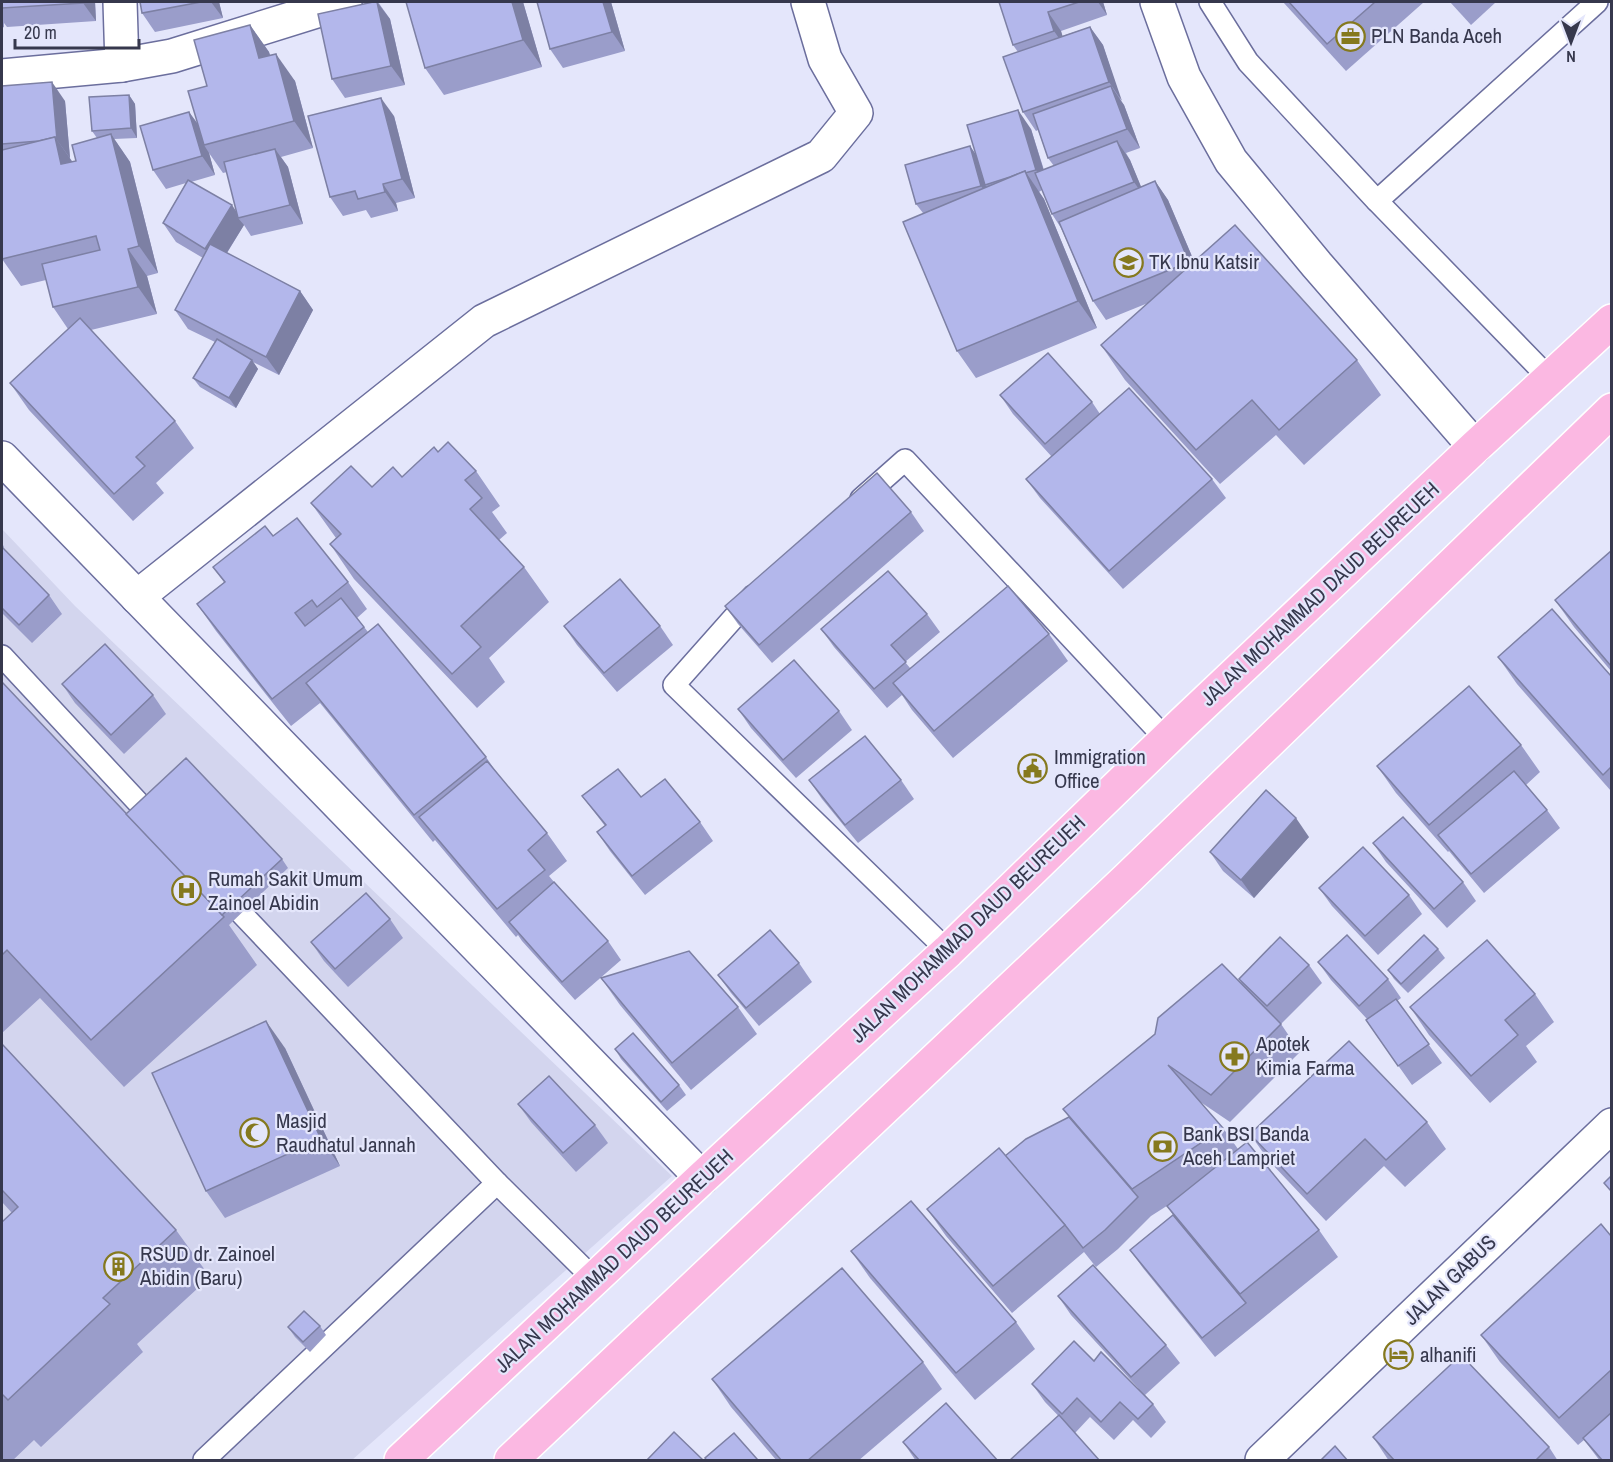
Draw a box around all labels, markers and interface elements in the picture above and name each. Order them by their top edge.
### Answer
scale bar [15,12,140,50]
north arrow [1541,12,1601,72]
text: 20 m [24,20,57,45]
office icon: PLN Banda Aceh [1334,20,1366,52]
place label: PLN Banda Aceh [1371,21,1502,50]
text: N [1566,46,1576,68]
school or university icon: TK Ibnu Katsir [1112,246,1144,278]
place label: TK Ibnu Katsir [1149,247,1259,276]
street label: JALAN MOHAMMAD DAUD BEUREUEH [1194,475,1445,712]
place label: Immigration Office [1054,742,1146,795]
public building icon: Immigration Office [1017,753,1049,785]
street label: JALAN MOHAMMAD DAUD BEUREUEH [844,808,1092,1049]
place label: Rumah Sakit Umum Zainoel Abidin [208,864,363,917]
hospital icon: Rumah Sakit Umum Zainoel Abidin [171,875,203,907]
place label: Apotek Kimia Farma [1255,1029,1355,1082]
pharmacy icon: Apotek Kimia Farma [1219,1040,1251,1072]
place label: Masjid Raudhatul Jannah [276,1106,416,1159]
mosque icon: Masjid Raudhatul Jannah [239,1117,271,1149]
place label: Bank BSI Banda Aceh Lampriet [1182,1119,1310,1172]
bank icon: Bank BSI Banda Aceh Lampriet [1146,1130,1178,1162]
street label: JALAN MOHAMMAD DAUD BEUREUEH [488,1142,739,1379]
street label: JALAN GABUS [1397,1228,1502,1331]
place label: RSUD dr. Zainoel Abidin (Baru) [139,1239,275,1292]
building icon: RSUD dr. Zainoel Abidin (Baru) [103,1250,135,1282]
hotel icon: alhanifi [1383,1339,1415,1371]
place label: alhanifi [1420,1340,1477,1369]

